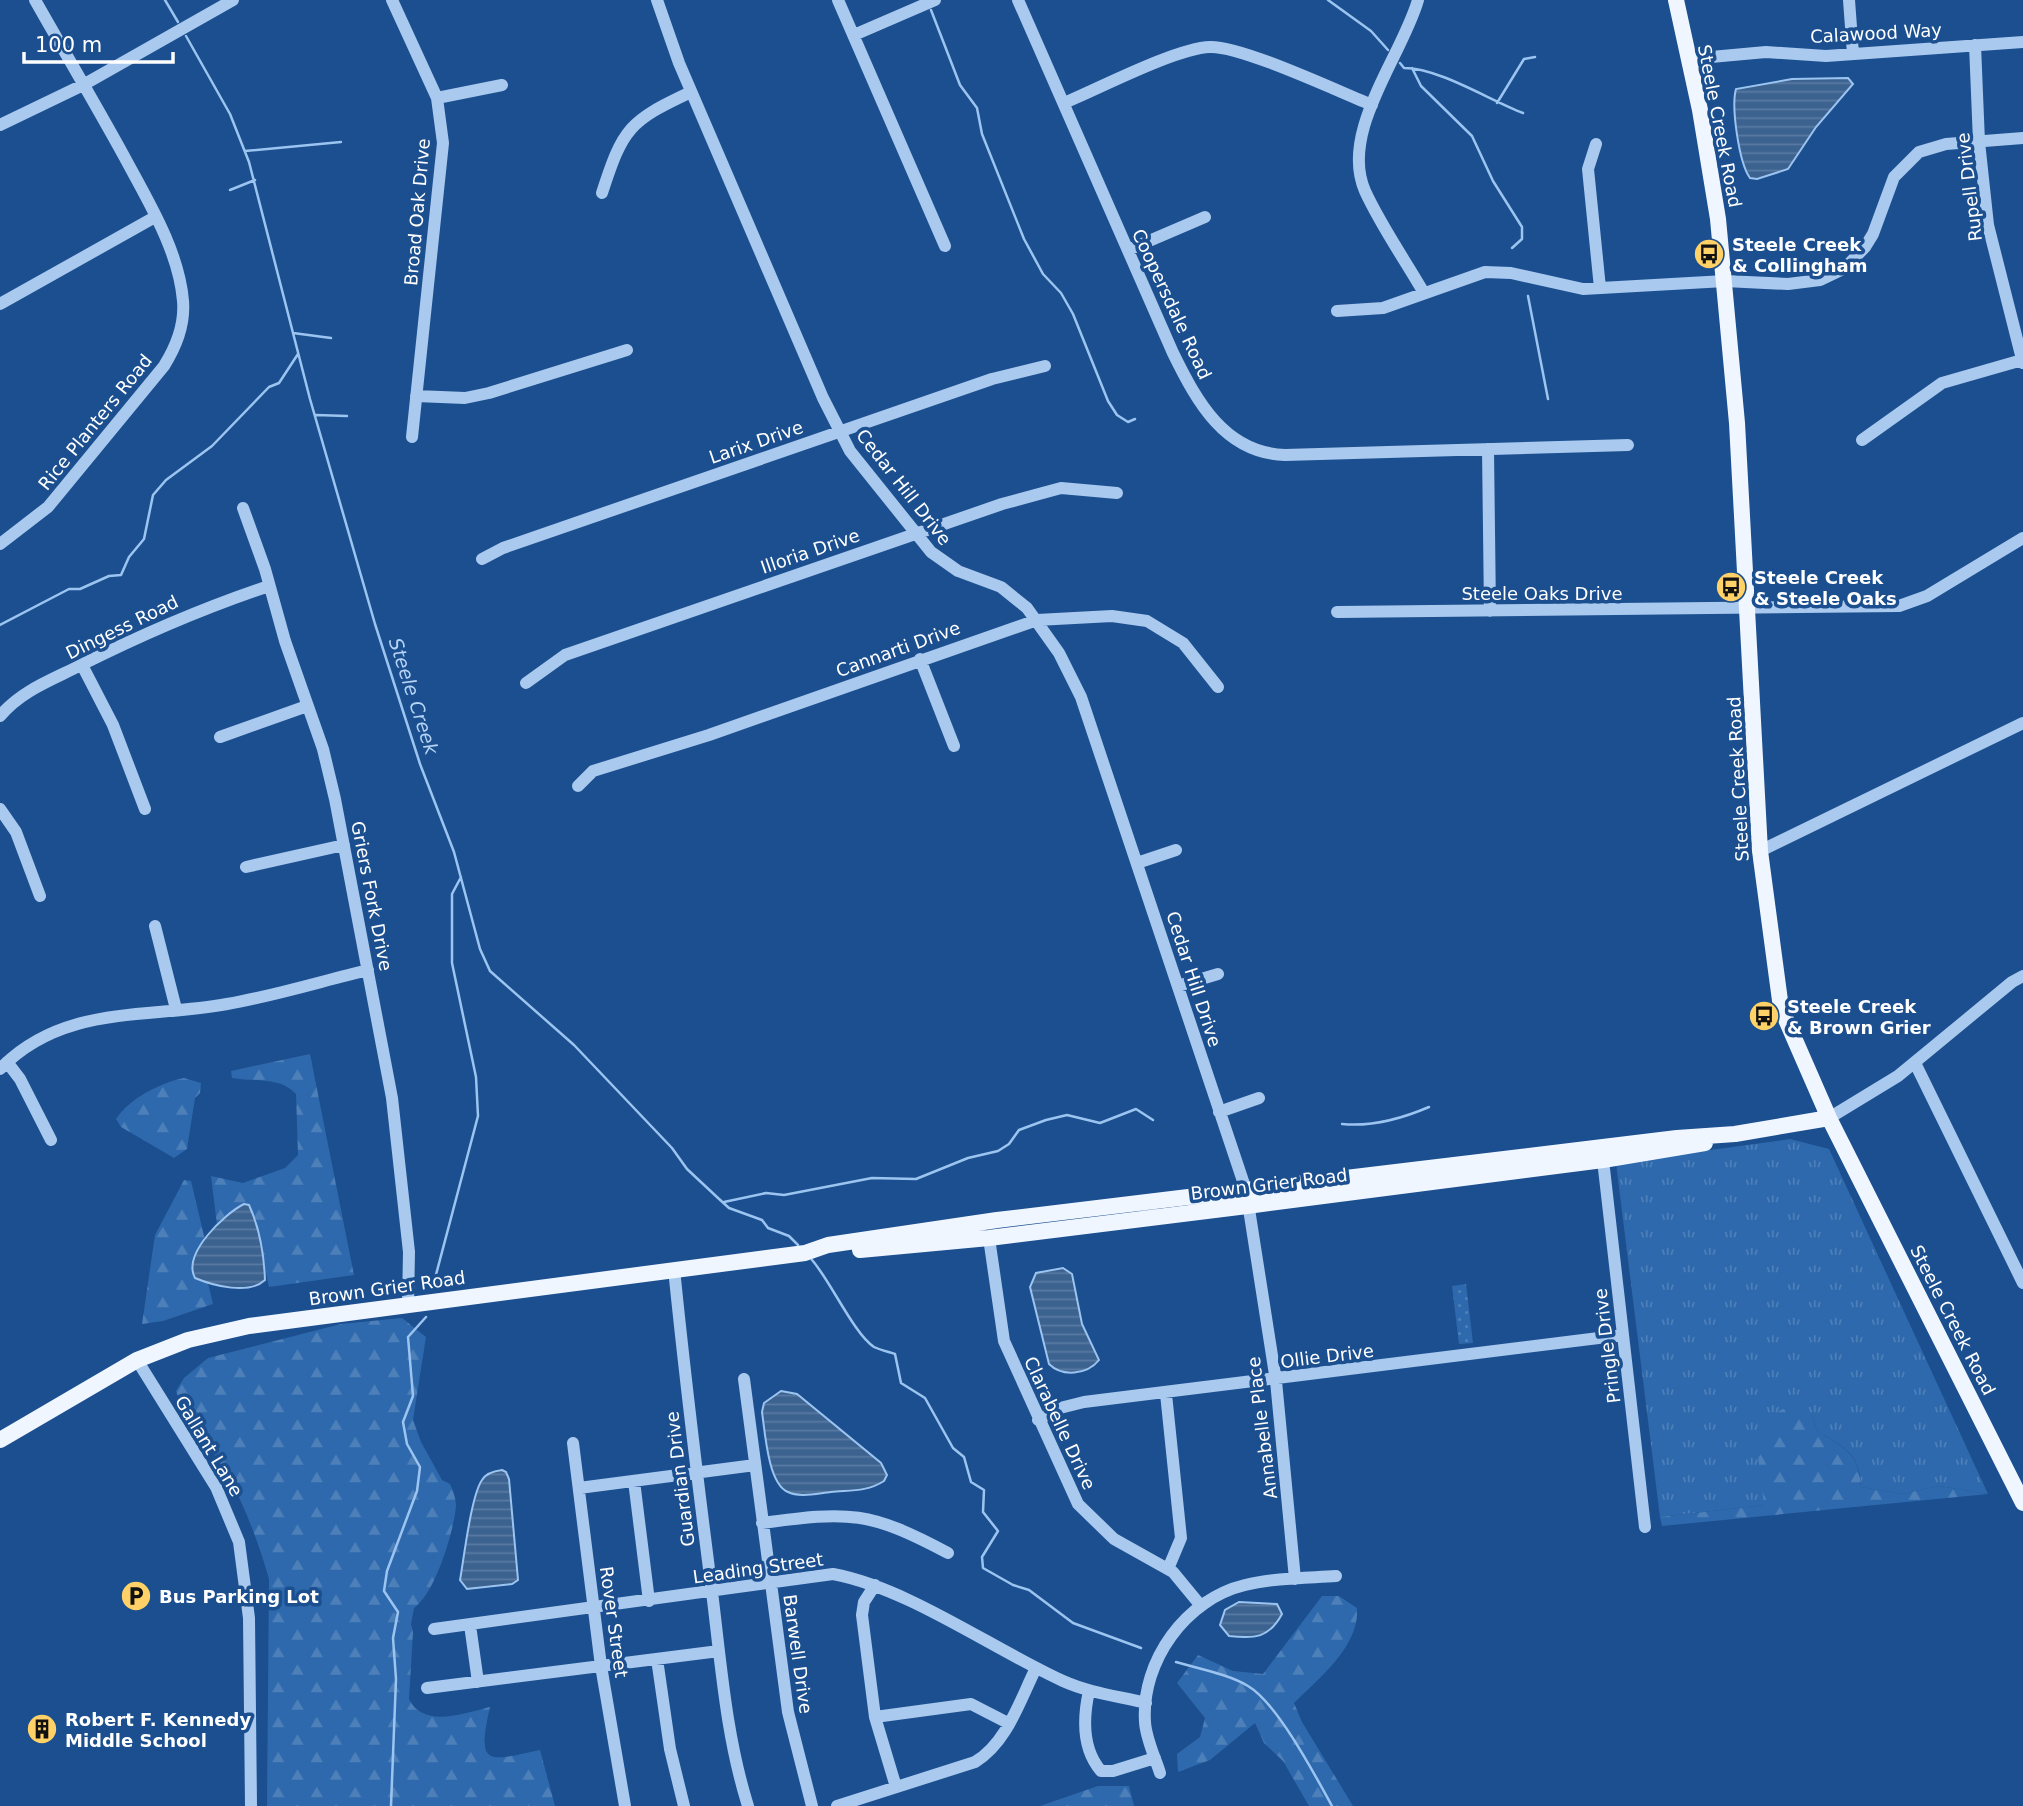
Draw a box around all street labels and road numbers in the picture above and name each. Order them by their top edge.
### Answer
street label: Calawood Way [1810,19,1943,47]
street label: Steele Creek Road [1694,43,1746,209]
street label: Rupell Drive [1952,131,1986,243]
street label: Broad Oak Drive [400,137,434,287]
street label: Coopersdale Road [1128,226,1216,382]
street label: Rice Planters Road [34,350,156,494]
street label: Larix Drive [706,416,806,468]
street label: Cedar Hill Drive [852,425,956,549]
street label: Illoria Drive [758,524,862,578]
street label: Steele Oaks Drive [1461,583,1623,604]
street label: Dingess Road [62,591,182,663]
street label: Cannarti Drive [833,617,963,681]
street label: Steele Creek Road [1723,696,1753,862]
street label: Griers Fork Drive [347,819,397,973]
street label: Cedar Hill Drive [1162,908,1226,1050]
street label: Brown Grier Road [1189,1164,1349,1204]
street label: Steele Creek Road [1906,1242,2000,1398]
street label: Brown Grier Road [307,1267,467,1309]
street label: Pringle Drive [1590,1287,1624,1405]
street label: Ollie Drive [1279,1340,1375,1372]
street label: Clarabelle Drive [1020,1353,1100,1493]
street label: Annabelle Place [1243,1356,1281,1500]
street label: Gallant Lane [171,1392,247,1500]
street label: Guardian Drive [661,1410,699,1548]
street label: Leading Street [691,1548,825,1588]
street label: Rover Street [596,1565,632,1679]
street label: Barwell Drive [779,1593,817,1715]

